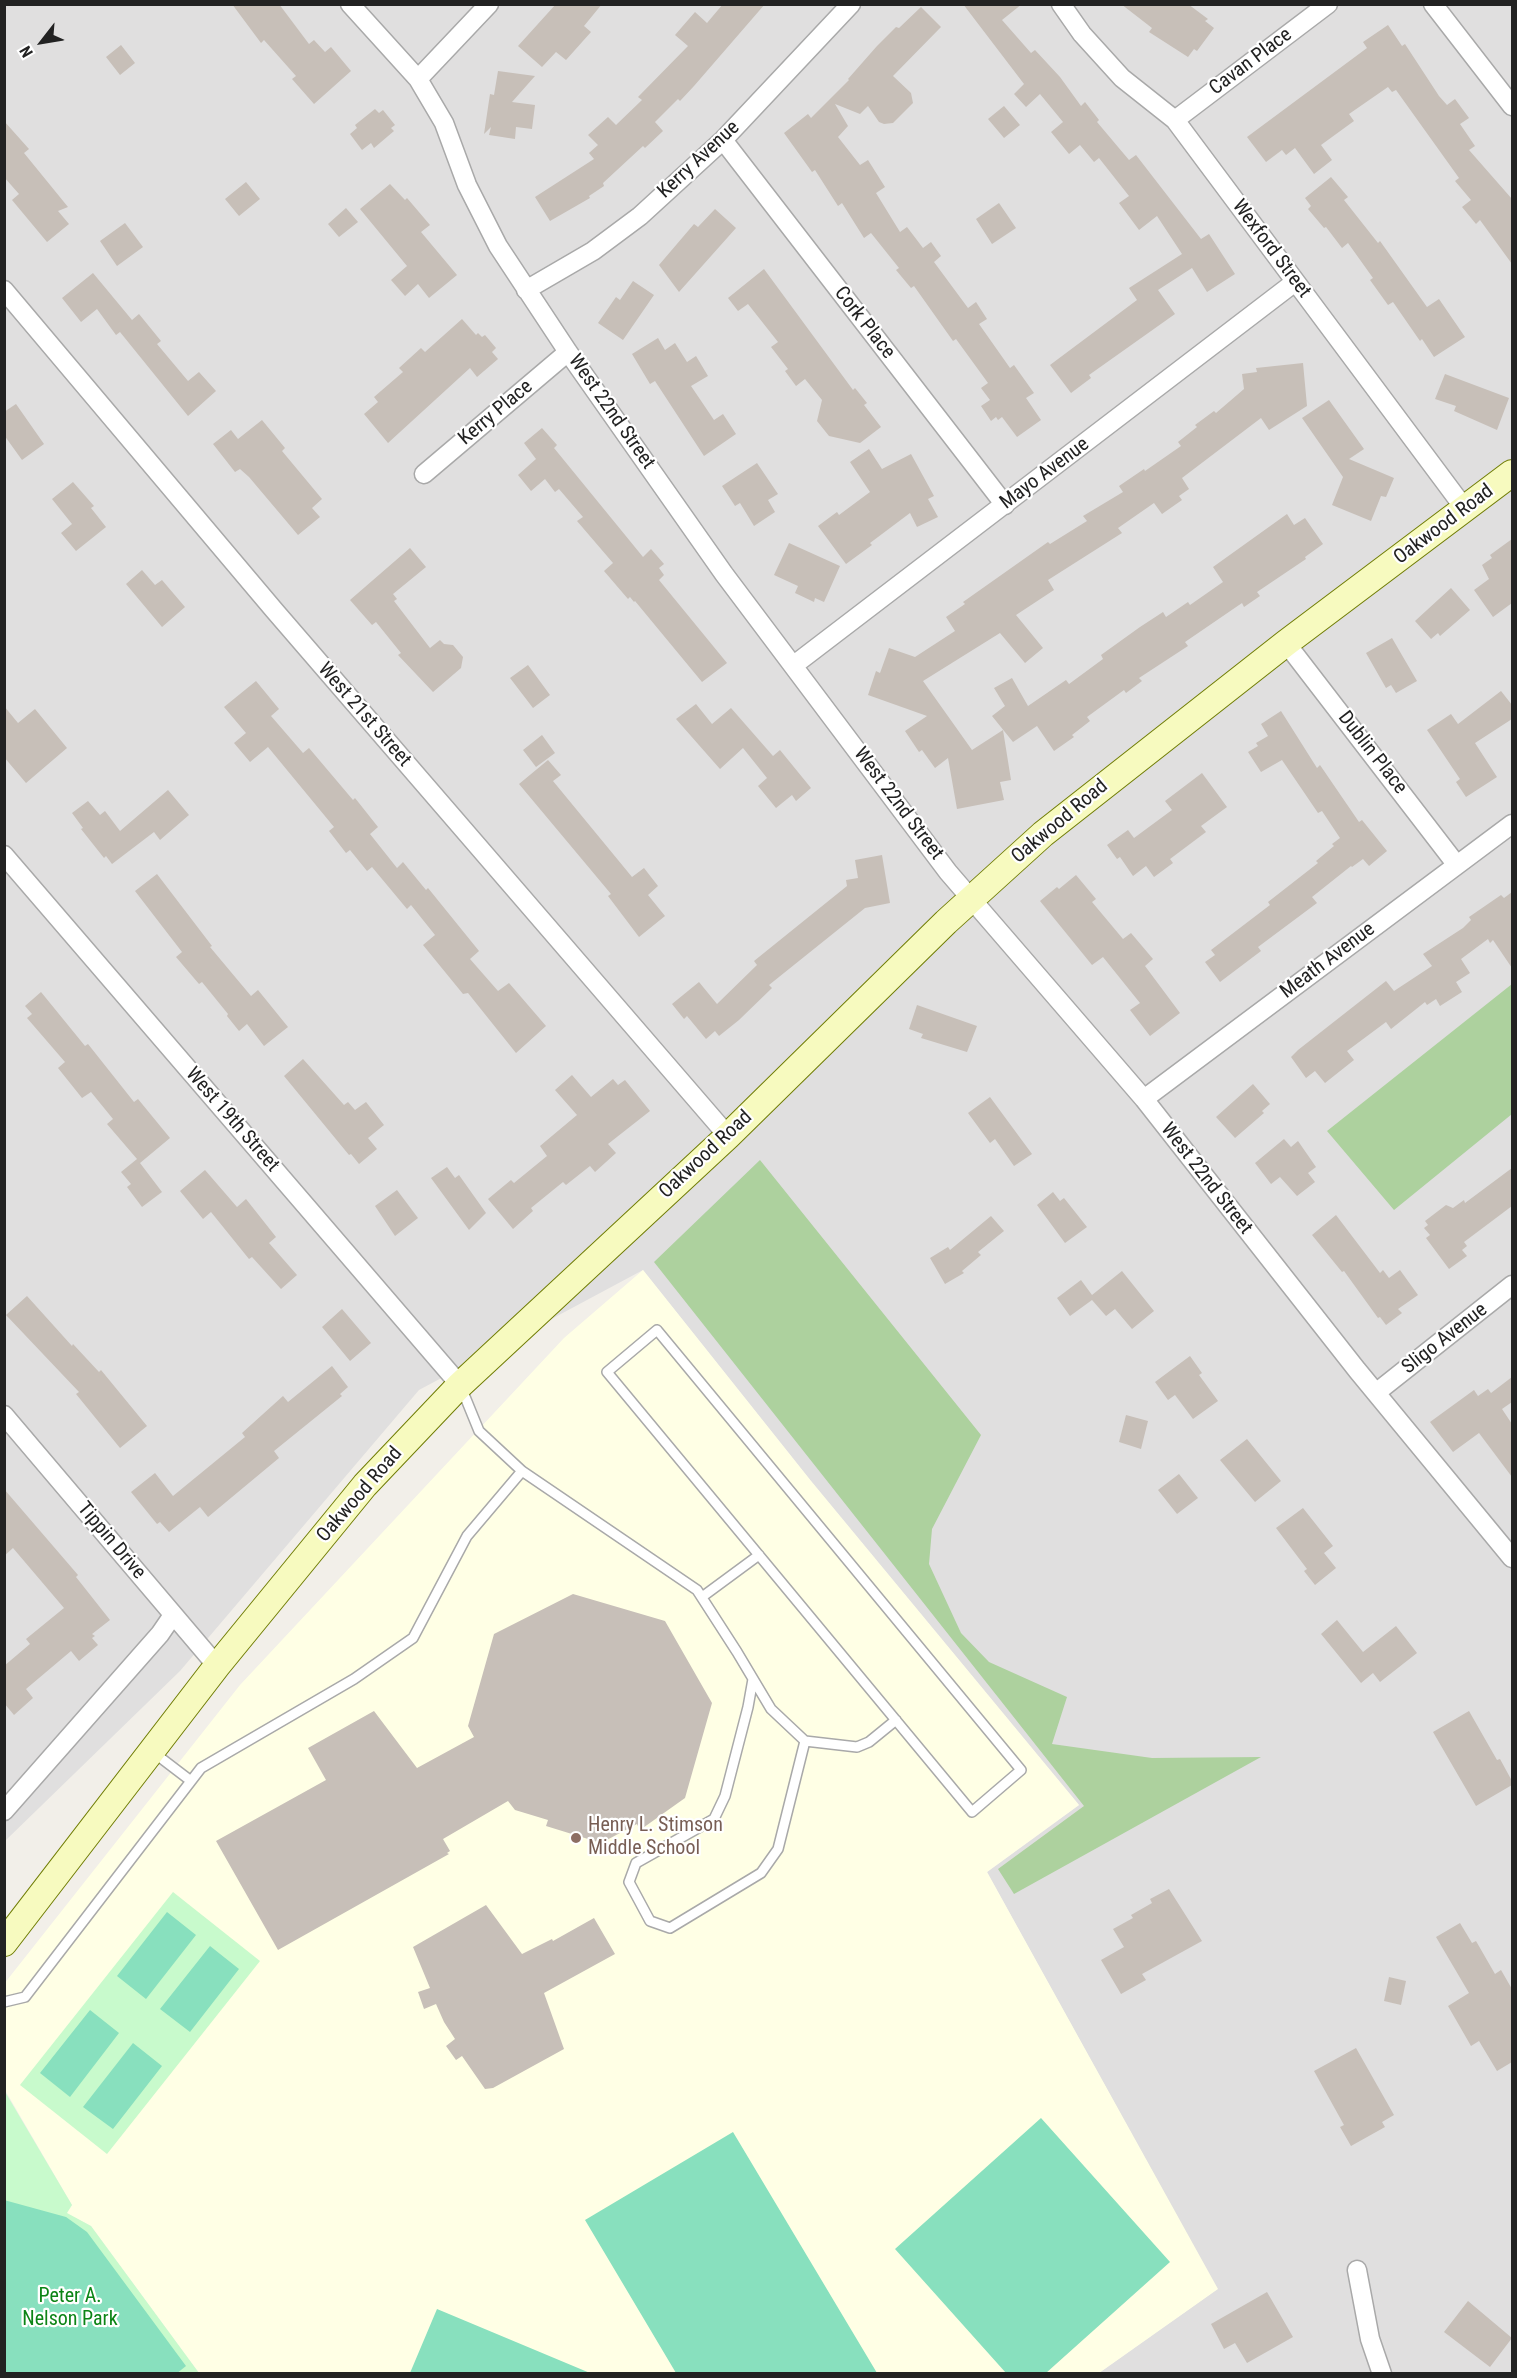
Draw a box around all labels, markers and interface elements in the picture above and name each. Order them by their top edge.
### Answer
north arrow [12,12,72,72]
street label: Cavan Place [1205,23,1297,101]
text: N [15,42,37,61]
street label: Kerry Avenue [653,116,745,204]
street label: Wexford Street [1226,195,1316,303]
street label: Cork Place [828,282,900,364]
street label: West 22nd Street [563,350,659,474]
street label: Kerry Place [454,375,538,451]
street label: Mayo Avenue [996,433,1094,515]
street label: Oakwood Road [1390,480,1498,570]
street label: West 21st Street [312,658,416,772]
street label: Dublin Place [1332,707,1412,799]
street label: West 22nd Street [848,743,948,865]
street label: Oakwood Road [1007,775,1113,869]
street label: Meath Avenue [1276,918,1380,1004]
street label: West 19th Street [180,1063,284,1177]
street label: Oakwood Road [655,1106,757,1204]
street label: West 22nd Street [1155,1119,1257,1239]
street label: Sligo Avenue [1398,1298,1492,1380]
street label: Oakwood Road [312,1442,408,1548]
street label: Tippin Drive [72,1497,150,1585]
place label: Henry L. Stimson Middle School [588,1814,723,1861]
marker: Henry L. Stimson Middle School [569,1831,583,1845]
park label: Peter A. Nelson Park [22,2285,118,2332]

